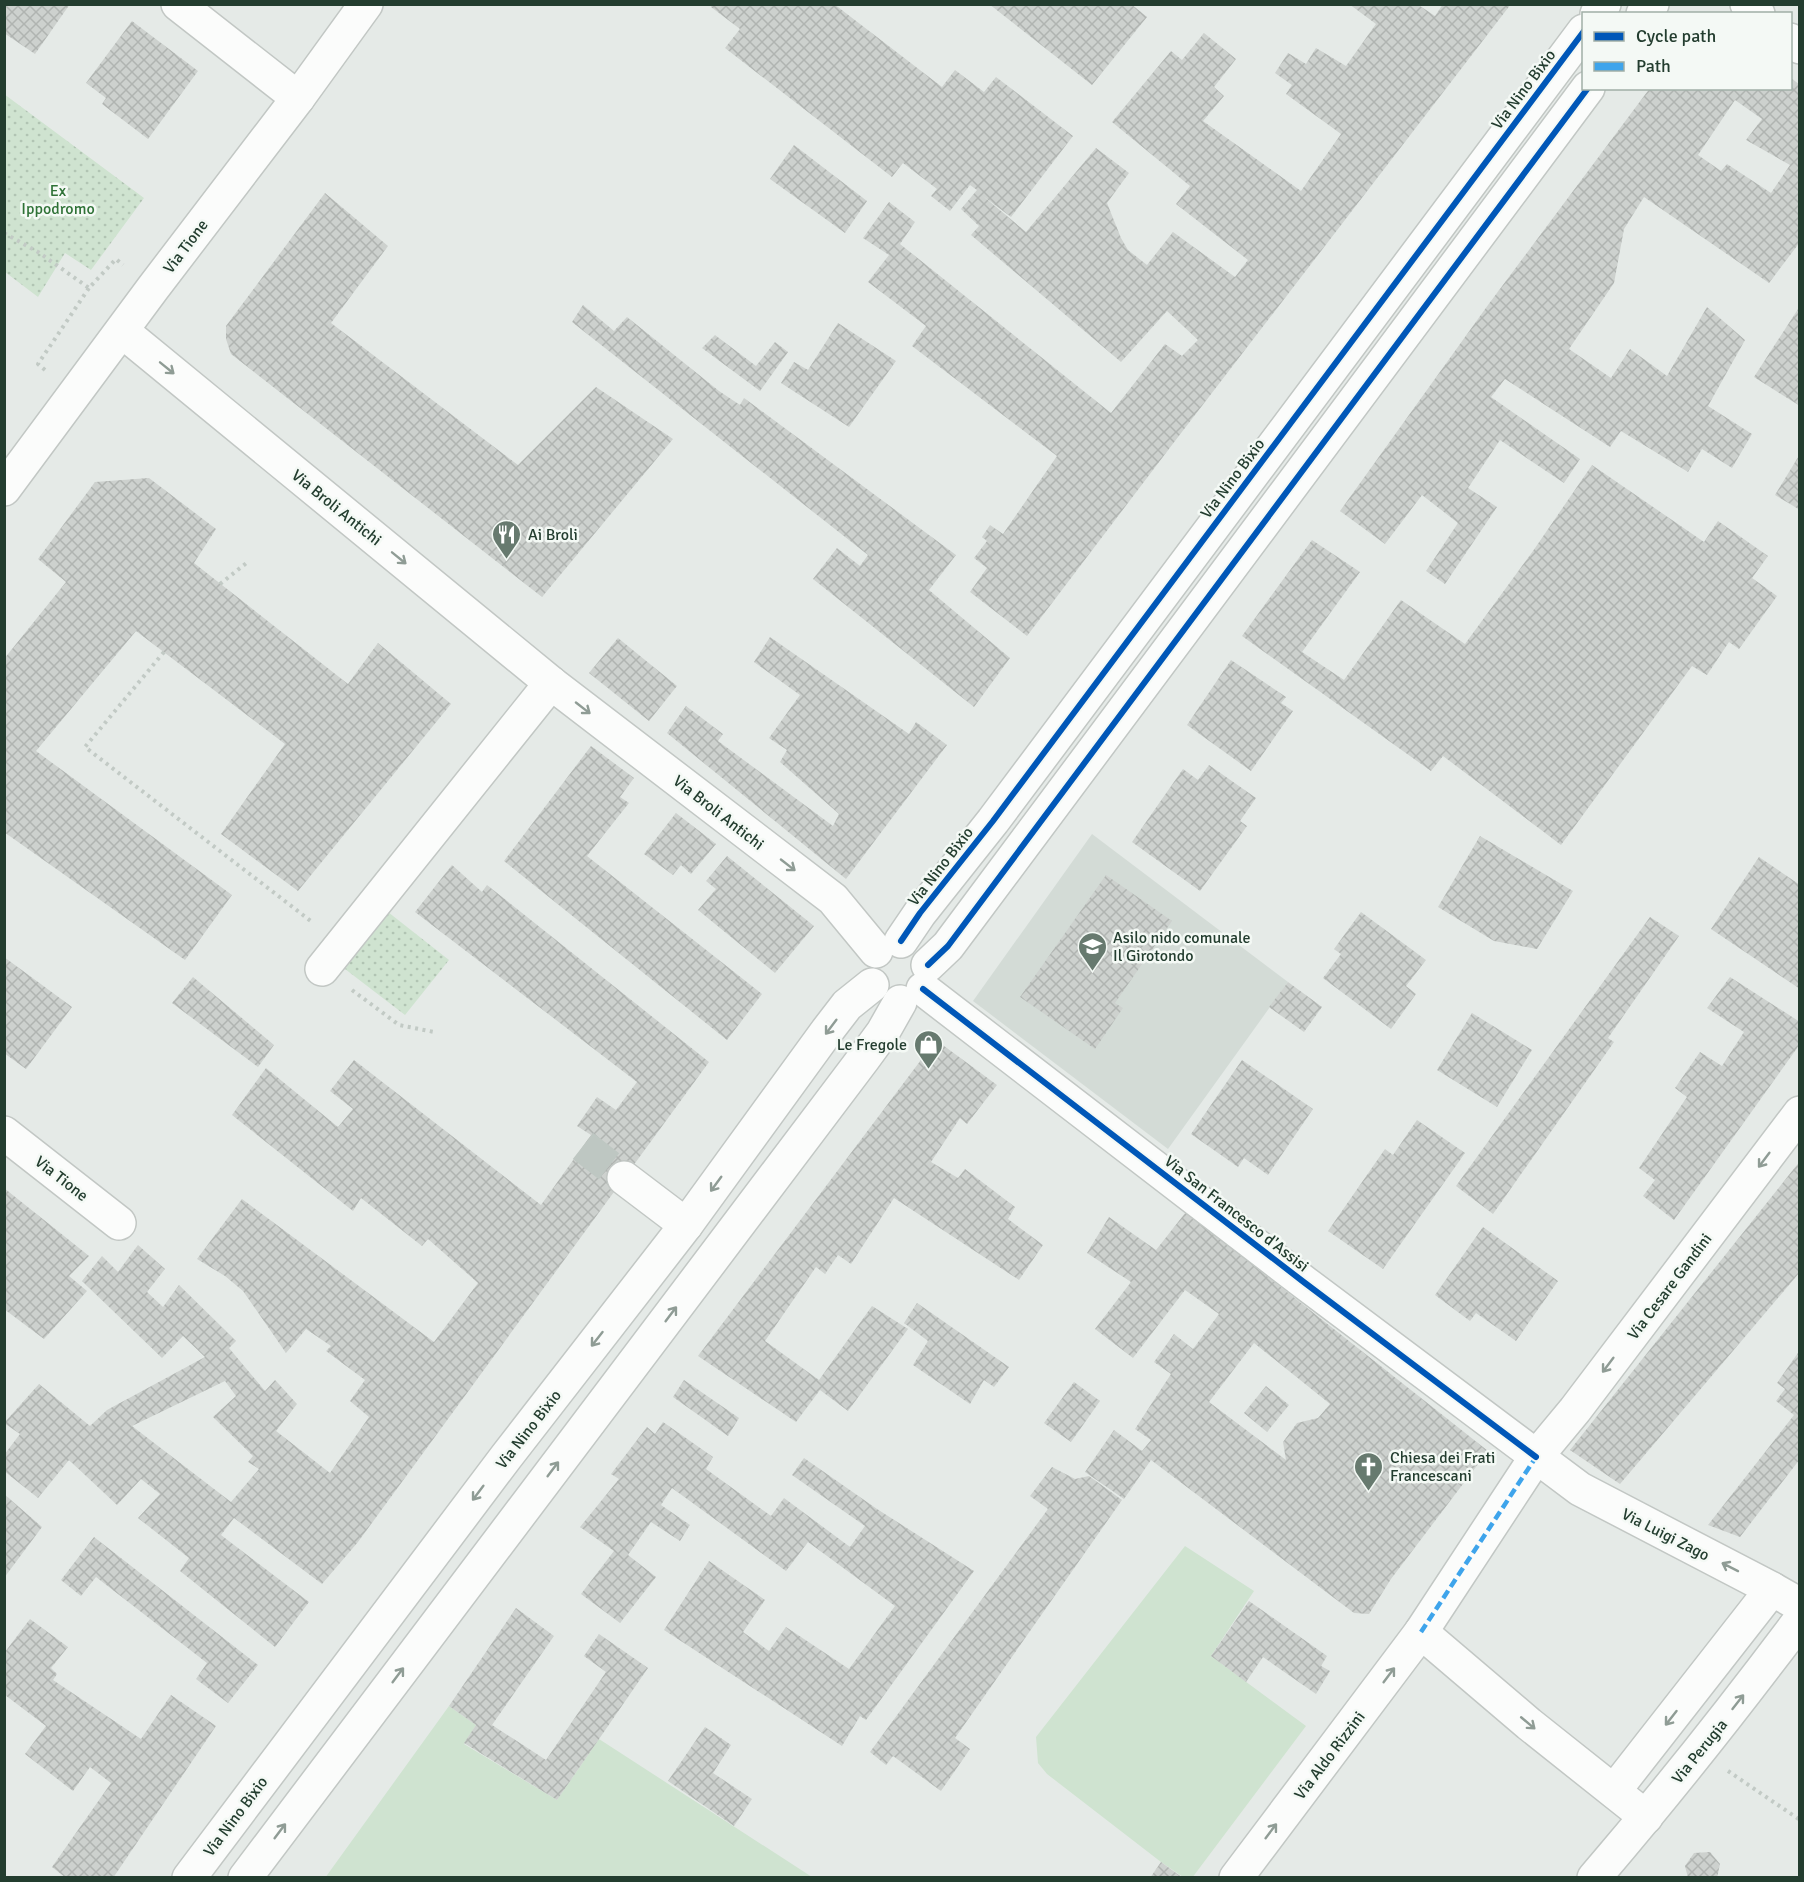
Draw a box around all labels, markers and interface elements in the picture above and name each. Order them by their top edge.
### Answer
legend [1582,12,1792,90]
text: Cycle path [1636,25,1716,47]
street label: Via Nino Bixio [1487,46,1560,134]
text: Path [1636,55,1671,77]
park label: Ex Ippodromo [21,181,95,219]
street label: Via Tione [159,216,213,278]
one-way arrow [159,361,174,375]
street label: Via Nino Bixio [1196,435,1269,523]
street label: Via Broli Antichi [287,465,385,550]
restaurant icon: Ai Broli [491,518,523,560]
place label: Ai Broli [528,525,578,545]
one-way arrow [391,552,407,565]
one-way arrow [575,701,591,714]
street label: Via Broli Antichi [669,771,768,855]
street label: Via Nino Bixio [904,823,978,910]
one-way arrow [780,858,796,871]
place label: Asilo nido comunale Il Girotondo [1113,928,1251,966]
school or university icon: Asilo nido comunale Il Girotondo [1076,930,1108,972]
one-way arrow [824,1018,837,1034]
shop icon: Le Fregole [912,1028,944,1070]
place label: Le Fregole [837,1035,907,1055]
street label: Via San Francesco d'Assisi [1160,1151,1313,1276]
one-way arrow [1758,1151,1771,1167]
street label: Via Tione [31,1152,92,1206]
one-way arrow [710,1176,722,1192]
street label: Via Cesare Gandini [1623,1230,1716,1344]
one-way arrow [664,1306,677,1322]
one-way arrow [591,1331,604,1347]
one-way arrow [1602,1357,1615,1373]
street label: Via Nino Bixio [492,1386,566,1473]
place label: Chiesa dei Frati Francescani [1390,1448,1495,1486]
church icon: Chiesa dei Frati Francescani [1353,1450,1385,1492]
one-way arrow [547,1462,560,1478]
one-way arrow [472,1485,484,1501]
street label: Via Luigi Zago [1618,1504,1713,1566]
one-way arrow [1721,1561,1739,1572]
one-way arrow [1382,1667,1395,1683]
one-way arrow [391,1668,404,1684]
one-way arrow [1731,1695,1744,1711]
street label: Via Aldo Rizzini [1290,1708,1369,1804]
one-way arrow [1665,1709,1678,1725]
street label: Via Perugia [1668,1715,1732,1788]
one-way arrow [1520,1717,1536,1730]
street label: Via Nino Bixio [199,1773,272,1861]
one-way arrow [274,1823,287,1839]
one-way arrow [1265,1823,1278,1839]

